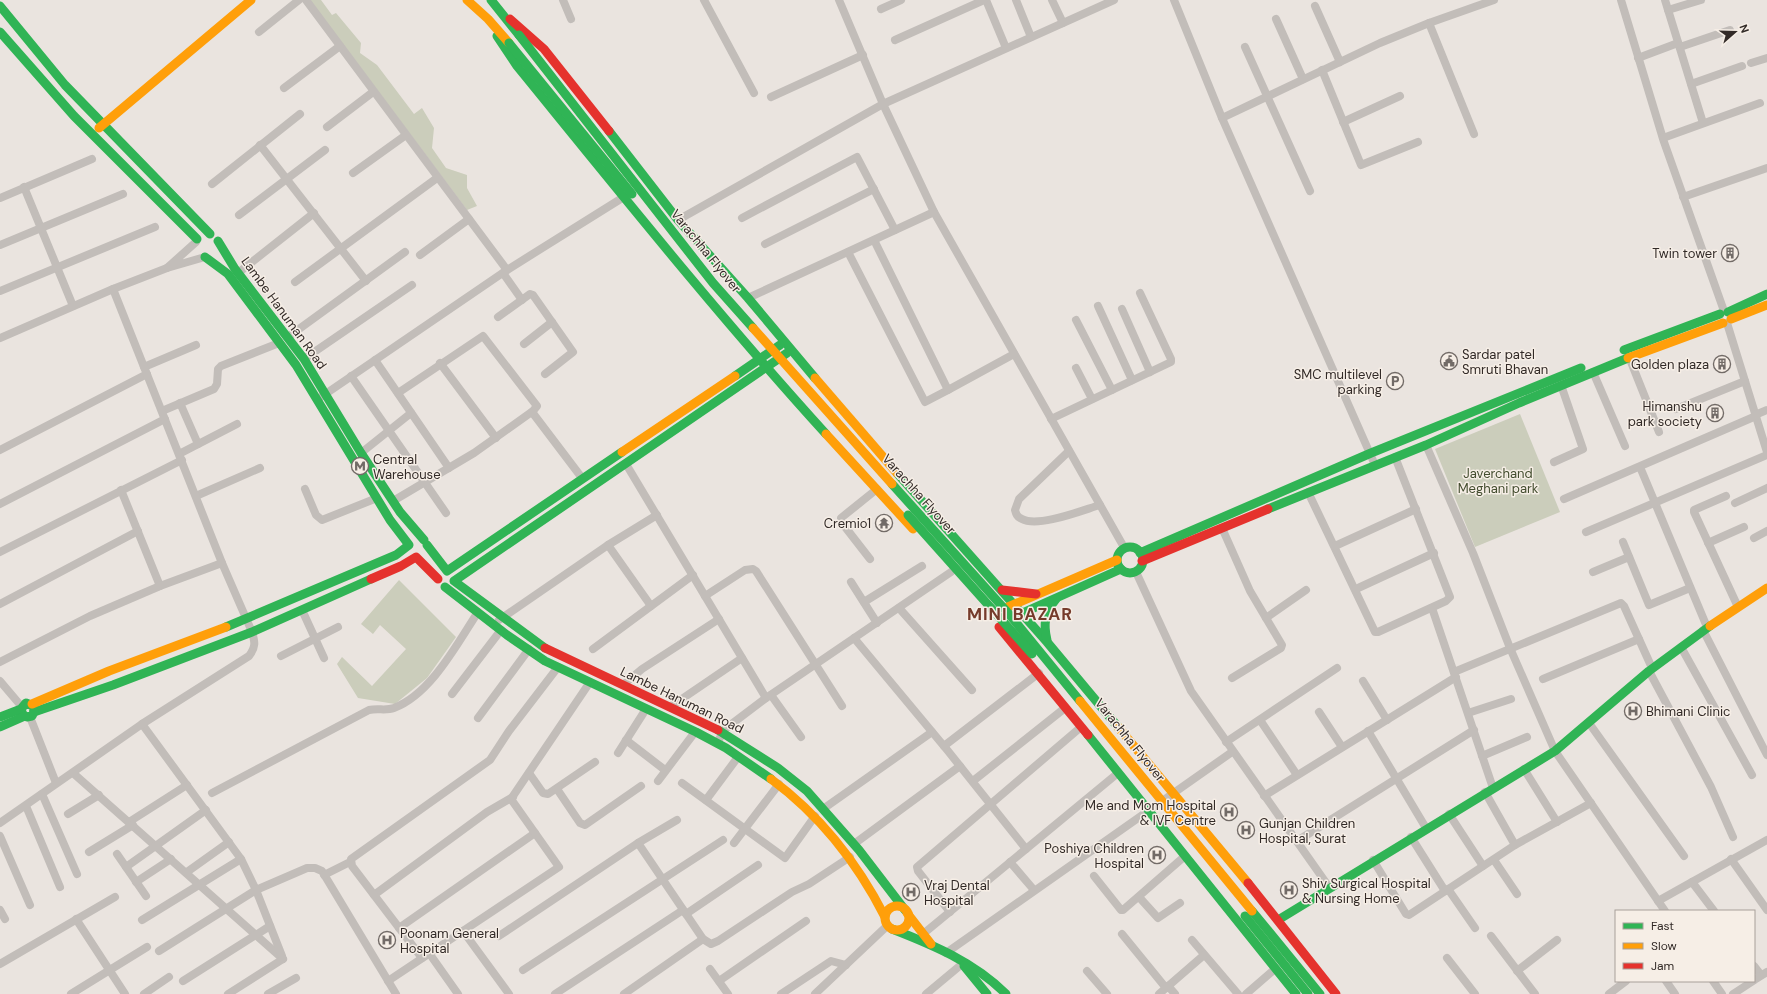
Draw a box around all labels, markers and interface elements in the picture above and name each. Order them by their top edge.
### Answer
north arrow [1715,12,1755,52]
text: N [1736,22,1752,35]
street label: Varachha Flyover [667,206,745,296]
building icon: Twin tower [1720,243,1740,263]
place label: Twin tower [1652,245,1717,262]
street label: Lambe Hanuman Road [237,253,331,373]
place label: Sardar patel Smruti Bhavan [1462,346,1548,378]
public building icon: Sardar patel Smruti Bhavan [1439,351,1459,371]
building icon: Golden plaza [1712,354,1732,374]
place label: Golden plaza [1631,356,1709,373]
place label: SMC multilevel parking [1294,366,1382,398]
parking icon: SMC multilevel parking [1385,371,1405,391]
place label: Himanshu park society [1628,398,1702,430]
building icon: Himanshu park society [1705,403,1725,423]
street label: Varachha Flyover [878,450,960,538]
place label: Central Warehouse [373,451,441,483]
metro station icon: Central Warehouse [350,456,370,476]
park label: Javerchand Meghani park [1458,465,1539,497]
temple icon: Cremio1 [874,513,894,533]
place label: Cremio1 [824,515,871,532]
district label: MINI BAZAR [967,603,1073,625]
street label: Lambe Hanuman Road [618,663,746,737]
street label: Varachha Flyover [1091,695,1169,785]
hospital icon: Bhimani Clinic [1623,701,1643,721]
place label: Bhimani Clinic [1646,703,1731,720]
place label: Me and Mom Hospital & IVF Centre [1085,797,1216,829]
hospital icon: Me and Mom Hospital & IVF Centre [1219,802,1239,822]
place label: Gunjan Children Hospital, Surat [1259,815,1355,847]
hospital icon: Gunjan Children Hospital, Surat [1236,820,1256,840]
place label: Poshiya Children Hospital [1044,840,1144,872]
hospital icon: Poshiya Children Hospital [1147,845,1167,865]
place label: Shiv Surgical Hospital & Nursing Home [1302,875,1431,907]
place label: Vraj Dental Hospital [924,877,990,909]
hospital icon: Shiv Surgical Hospital & Nursing Home [1279,880,1299,900]
hospital icon: Vraj Dental Hospital [901,882,921,902]
legend [1615,910,1755,982]
text: Fast [1651,918,1674,934]
place label: Poonam General Hospital [400,925,499,957]
hospital icon: Poonam General Hospital [377,930,397,950]
text: Slow [1651,938,1677,954]
text: Jam [1651,958,1674,974]

